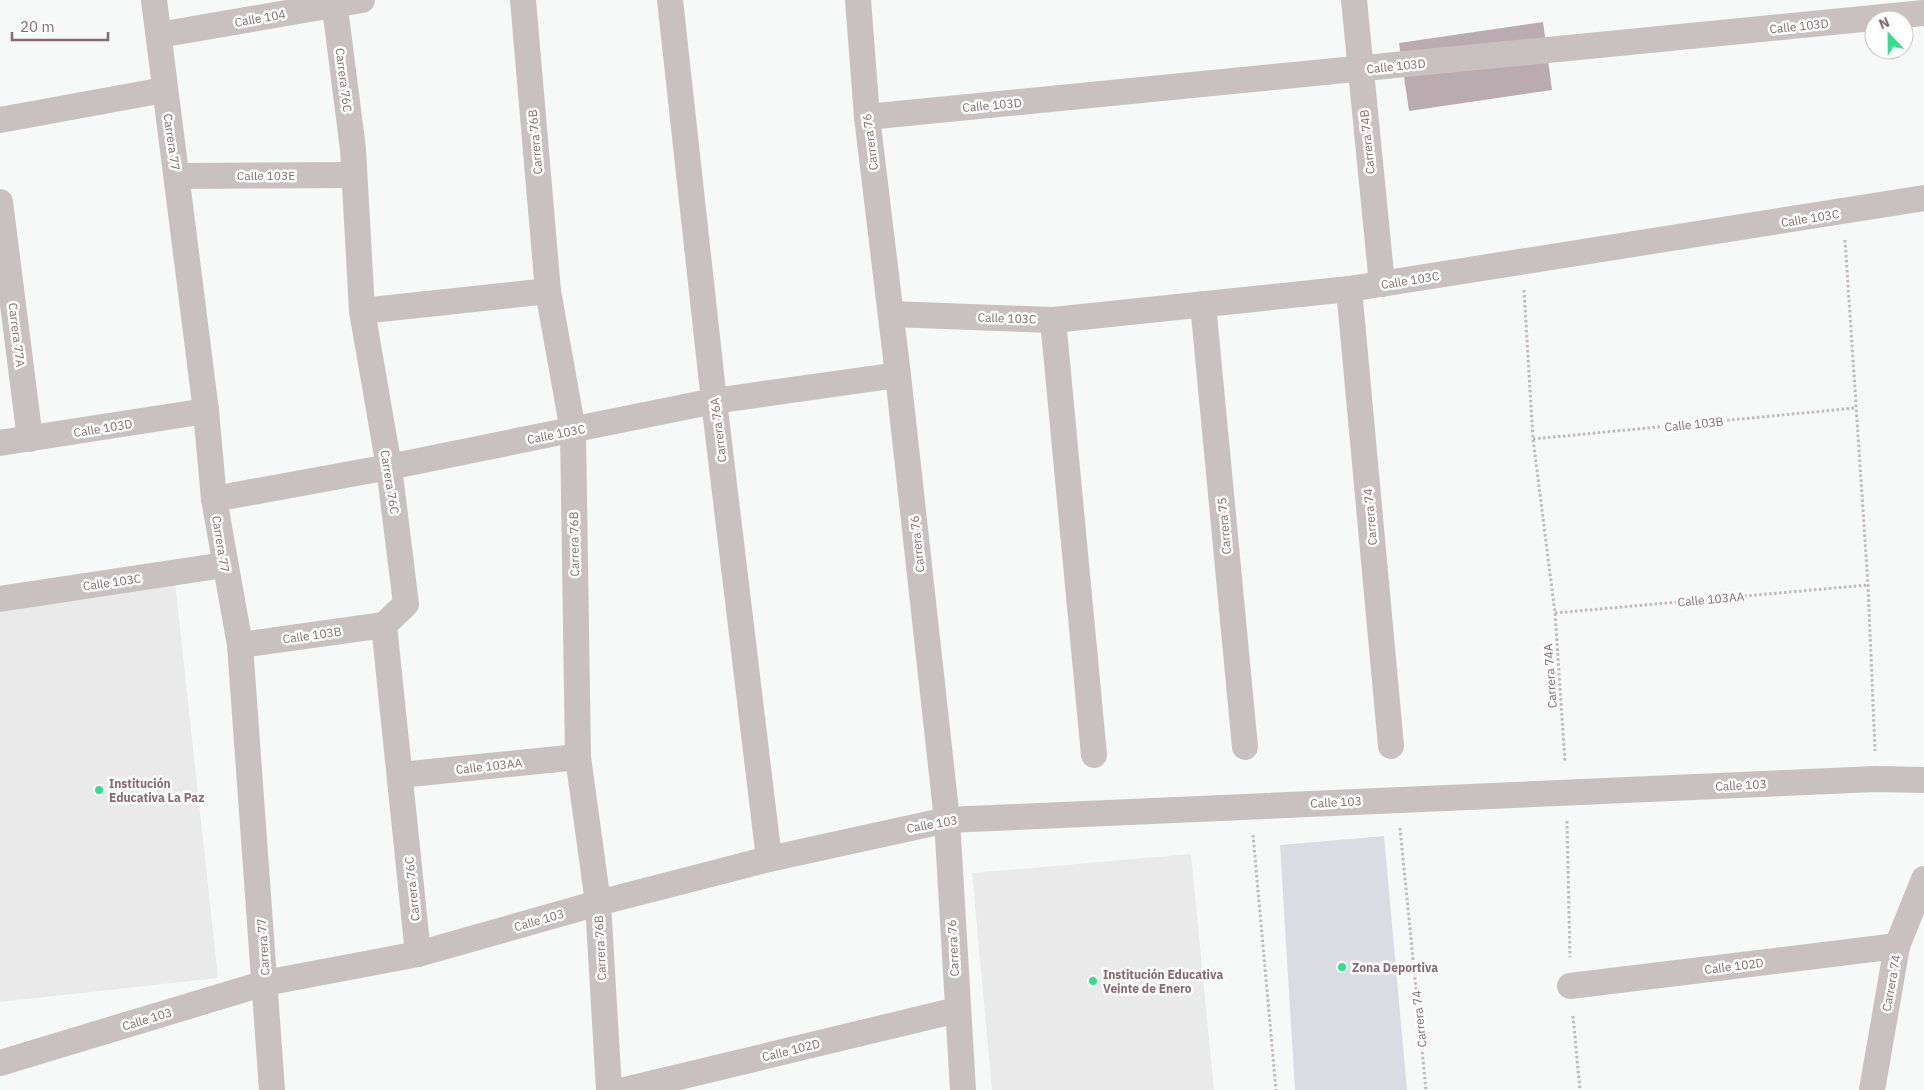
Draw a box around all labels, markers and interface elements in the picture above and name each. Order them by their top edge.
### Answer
street label: Calle 104 [233,6,287,30]
scale bar [12,10,109,42]
north arrow [1864,10,1914,60]
text: N [1876,13,1892,33]
street label: Calle 103D [1769,15,1829,37]
text: 20 m [20,17,55,36]
street label: Carrera 76C [333,47,355,114]
street label: Calle 103D [1366,55,1426,77]
street label: Calle 103D [962,95,1022,115]
street label: Carrera 76B [525,109,545,175]
street label: Carrera 74B [1356,109,1378,175]
street label: Carrera 77 [161,113,183,171]
street label: Carrera 76 [859,113,881,171]
street label: Calle 103E [237,168,295,183]
street label: Calle 103C [1780,206,1841,230]
street label: Calle 103C [1380,268,1441,292]
street label: Carrera 77A [6,302,28,368]
street label: Calle 103C [977,309,1037,327]
street label: Carrera 76A [707,397,729,463]
street label: Calle 103B [1664,413,1724,435]
street label: Calle 103D [72,416,134,440]
street label: Calle 103C [526,421,587,447]
street label: Carrera 76C [378,449,403,516]
street label: Carrera 74 [1360,488,1380,546]
street label: Carrera 75 [1214,497,1234,555]
street label: Carrera 76B [566,511,582,577]
street label: Carrera 77 [209,515,233,573]
street label: Carrera 76 [907,515,927,573]
street label: Calle 103C [82,570,143,594]
street label: Calle 103AA [1677,589,1745,609]
street label: Calle 103B [282,623,343,647]
street label: Carrera 74A [1540,643,1560,709]
street label: Calle 103AA [455,755,523,777]
place label: Institución Educativa La Paz [109,776,204,805]
street label: Calle 103 [1715,776,1767,794]
marker: Institución Educativa La Paz [93,784,105,796]
street label: Calle 103 [1310,793,1362,811]
street label: Calle 103 [905,812,959,836]
street label: Carrera 76C [401,856,423,922]
street label: Calle 103 [512,906,566,934]
street label: Carrera 76B [591,915,609,981]
street label: Carrera 77 [254,918,272,976]
street label: Carrera 76 [944,919,962,977]
street label: Carrera 74 [1879,954,1903,1012]
street label: Calle 102D [1704,955,1764,977]
place label: Zona Deportiva [1352,960,1438,975]
marker: Zona Deportiva [1336,961,1348,973]
place label: Institución Educativa Veinte de Enero [1103,967,1223,996]
marker: Institución Educativa Veinte de Enero [1087,975,1099,987]
street label: Carrera 74 [1409,990,1429,1048]
street label: Calle 103 [120,1004,174,1034]
street label: Calle 102D [760,1036,822,1064]

